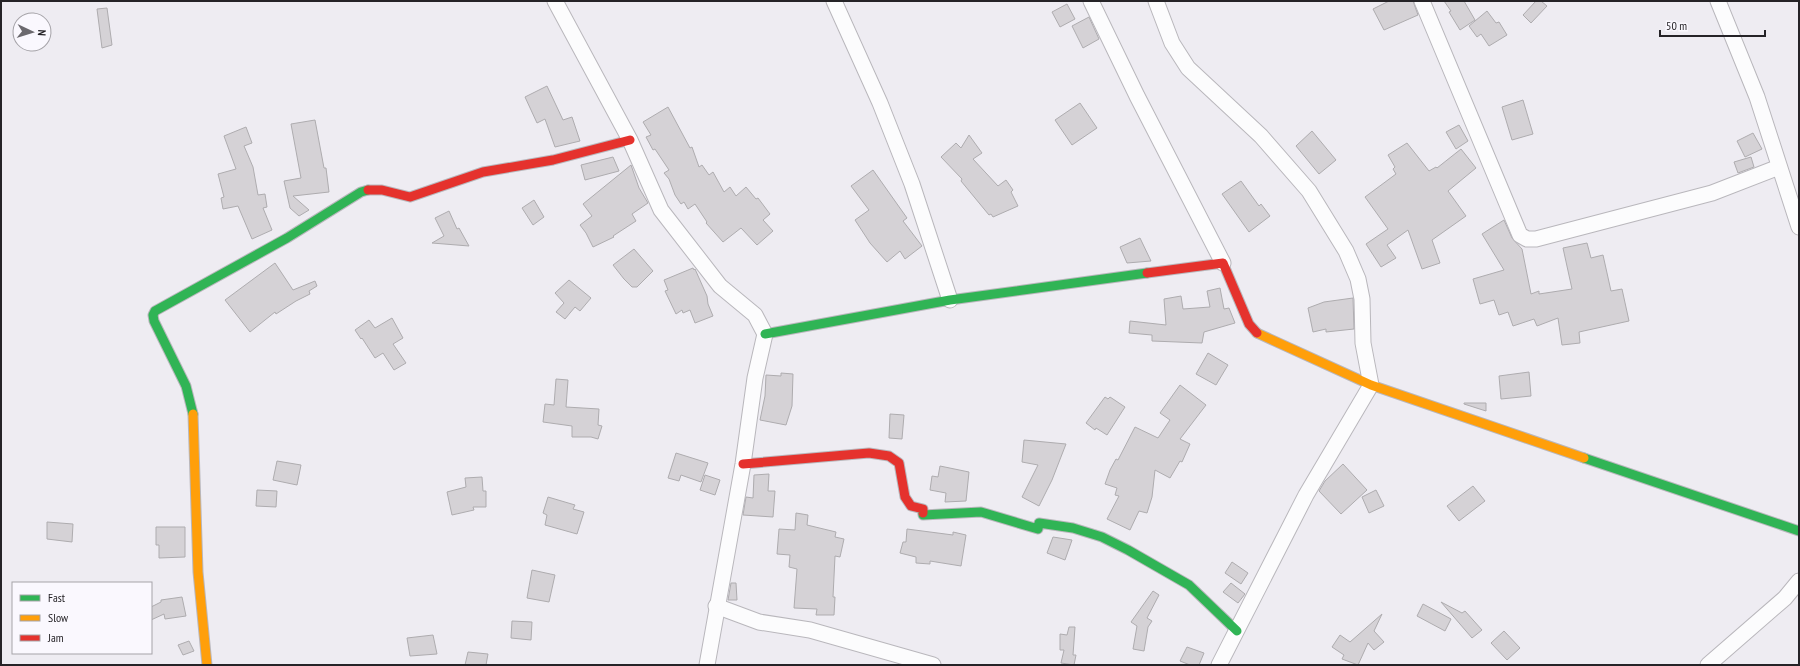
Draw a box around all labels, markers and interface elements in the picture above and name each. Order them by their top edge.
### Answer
north arrow [12,12,52,52]
scale bar [1660,12,1765,38]
text: 50 m [1666,18,1687,33]
text: N [35,29,49,36]
legend [12,582,152,654]
text: Fast [48,590,66,605]
text: Slow [48,610,69,625]
text: Jam [47,630,64,645]

